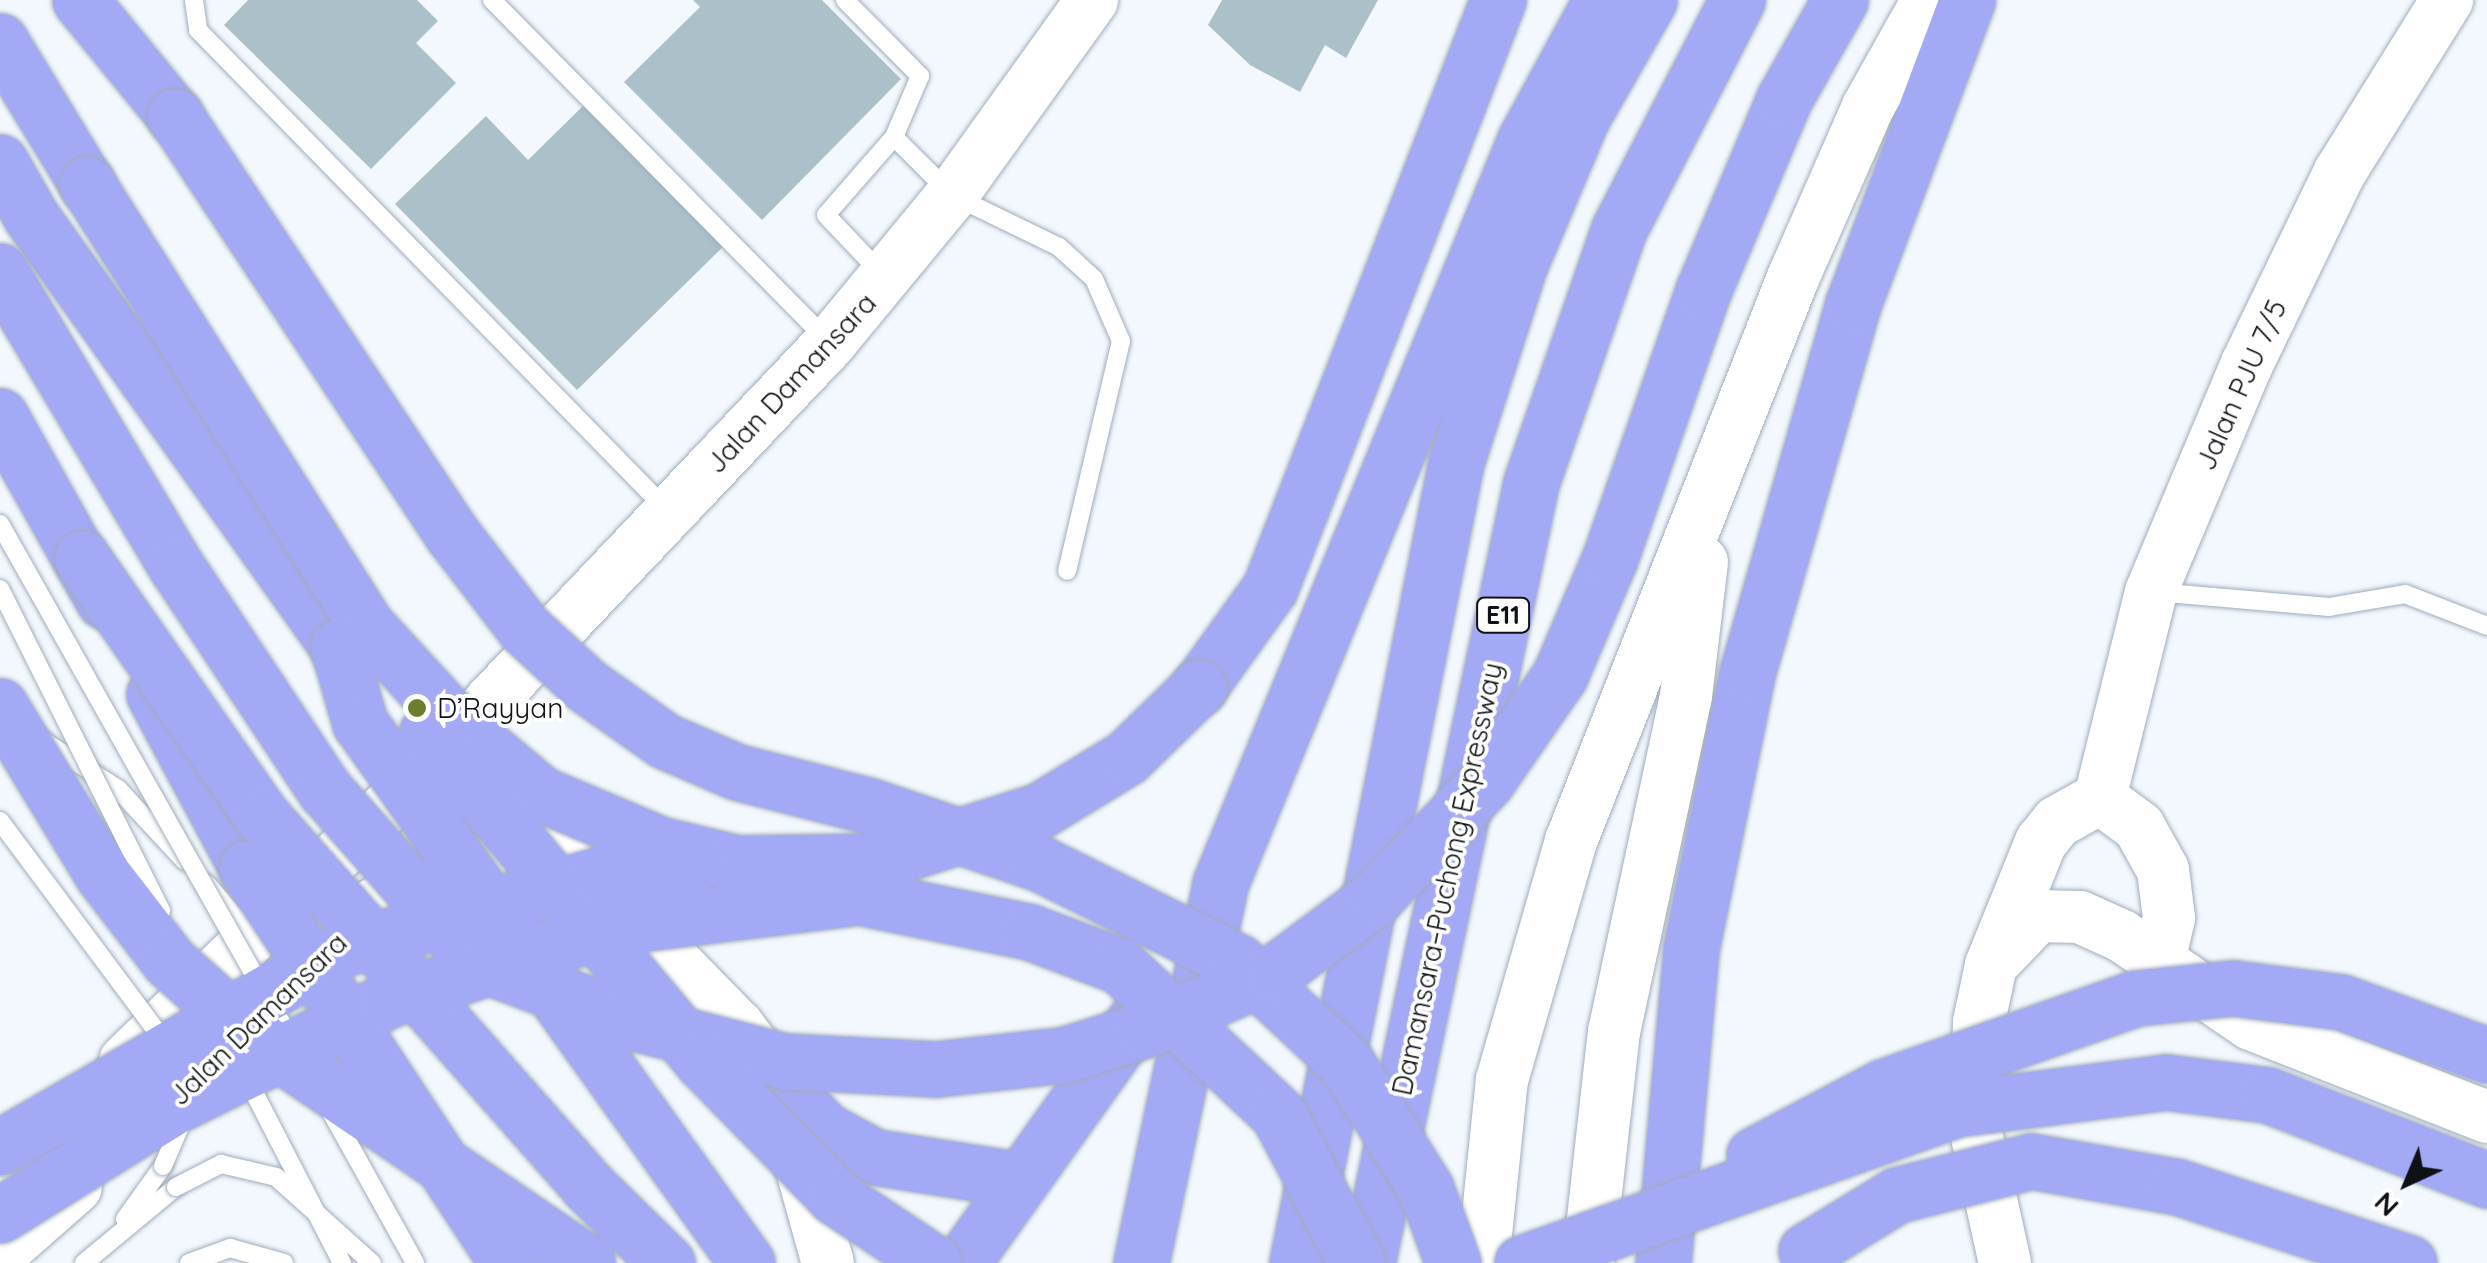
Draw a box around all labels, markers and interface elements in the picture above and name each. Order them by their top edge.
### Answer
street label: Jalan Damansara [699,286,883,480]
street label: Jalan PJU 7/5 [2189,295,2293,475]
road number: E11 [1476,595,1530,635]
street label: Damansara–Puchong Expressway [1385,660,1509,1098]
place label: D’Rayyan [437,691,563,725]
marker: D’Rayyan [406,697,428,719]
street label: Jalan Damansara [162,926,354,1112]
north arrow [2357,1133,2457,1233]
text: N [2366,1185,2405,1225]

